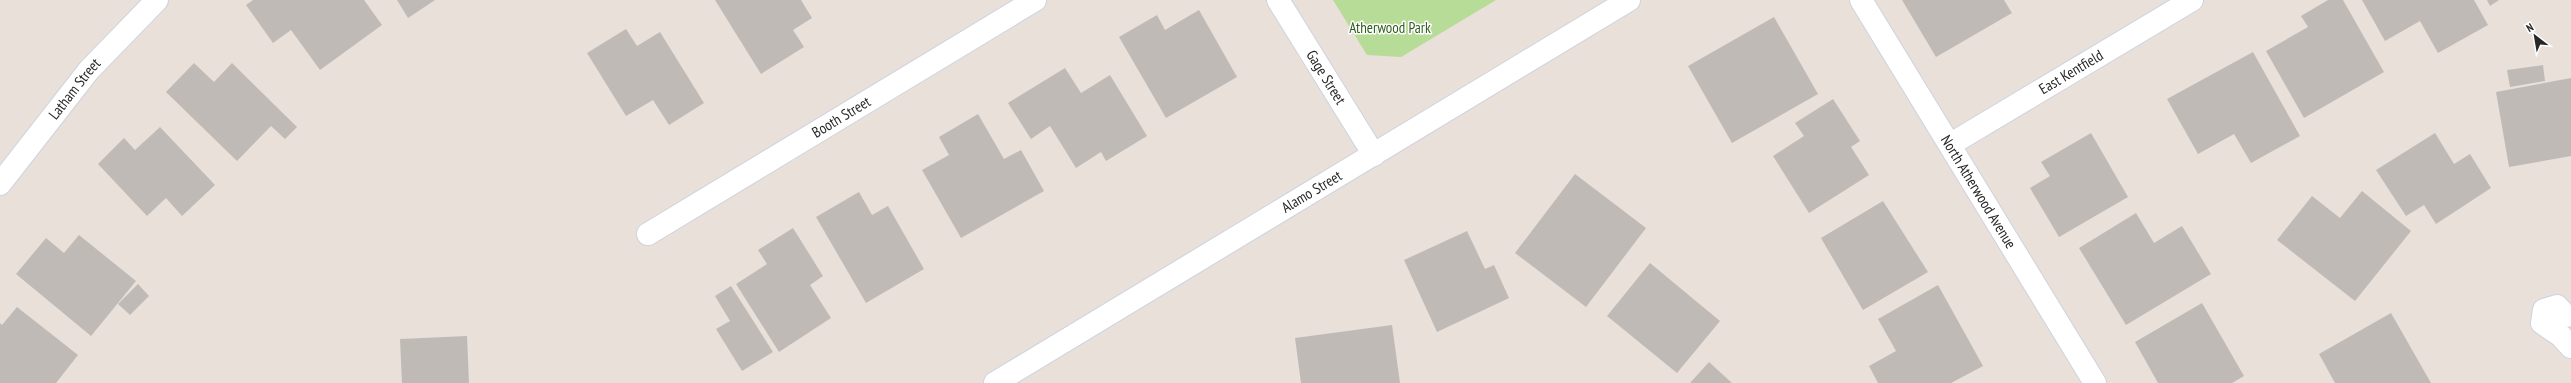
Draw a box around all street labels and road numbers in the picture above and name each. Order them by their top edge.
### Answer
street label: East Kentfield [2035,45,2106,98]
street label: Gage Street [1302,46,1350,108]
street label: Latham Street [44,54,104,123]
street label: Booth Street [808,92,874,142]
street label: North Atherwood Avenue [1937,132,2021,252]
street label: Alamo Street [1278,166,1345,217]

